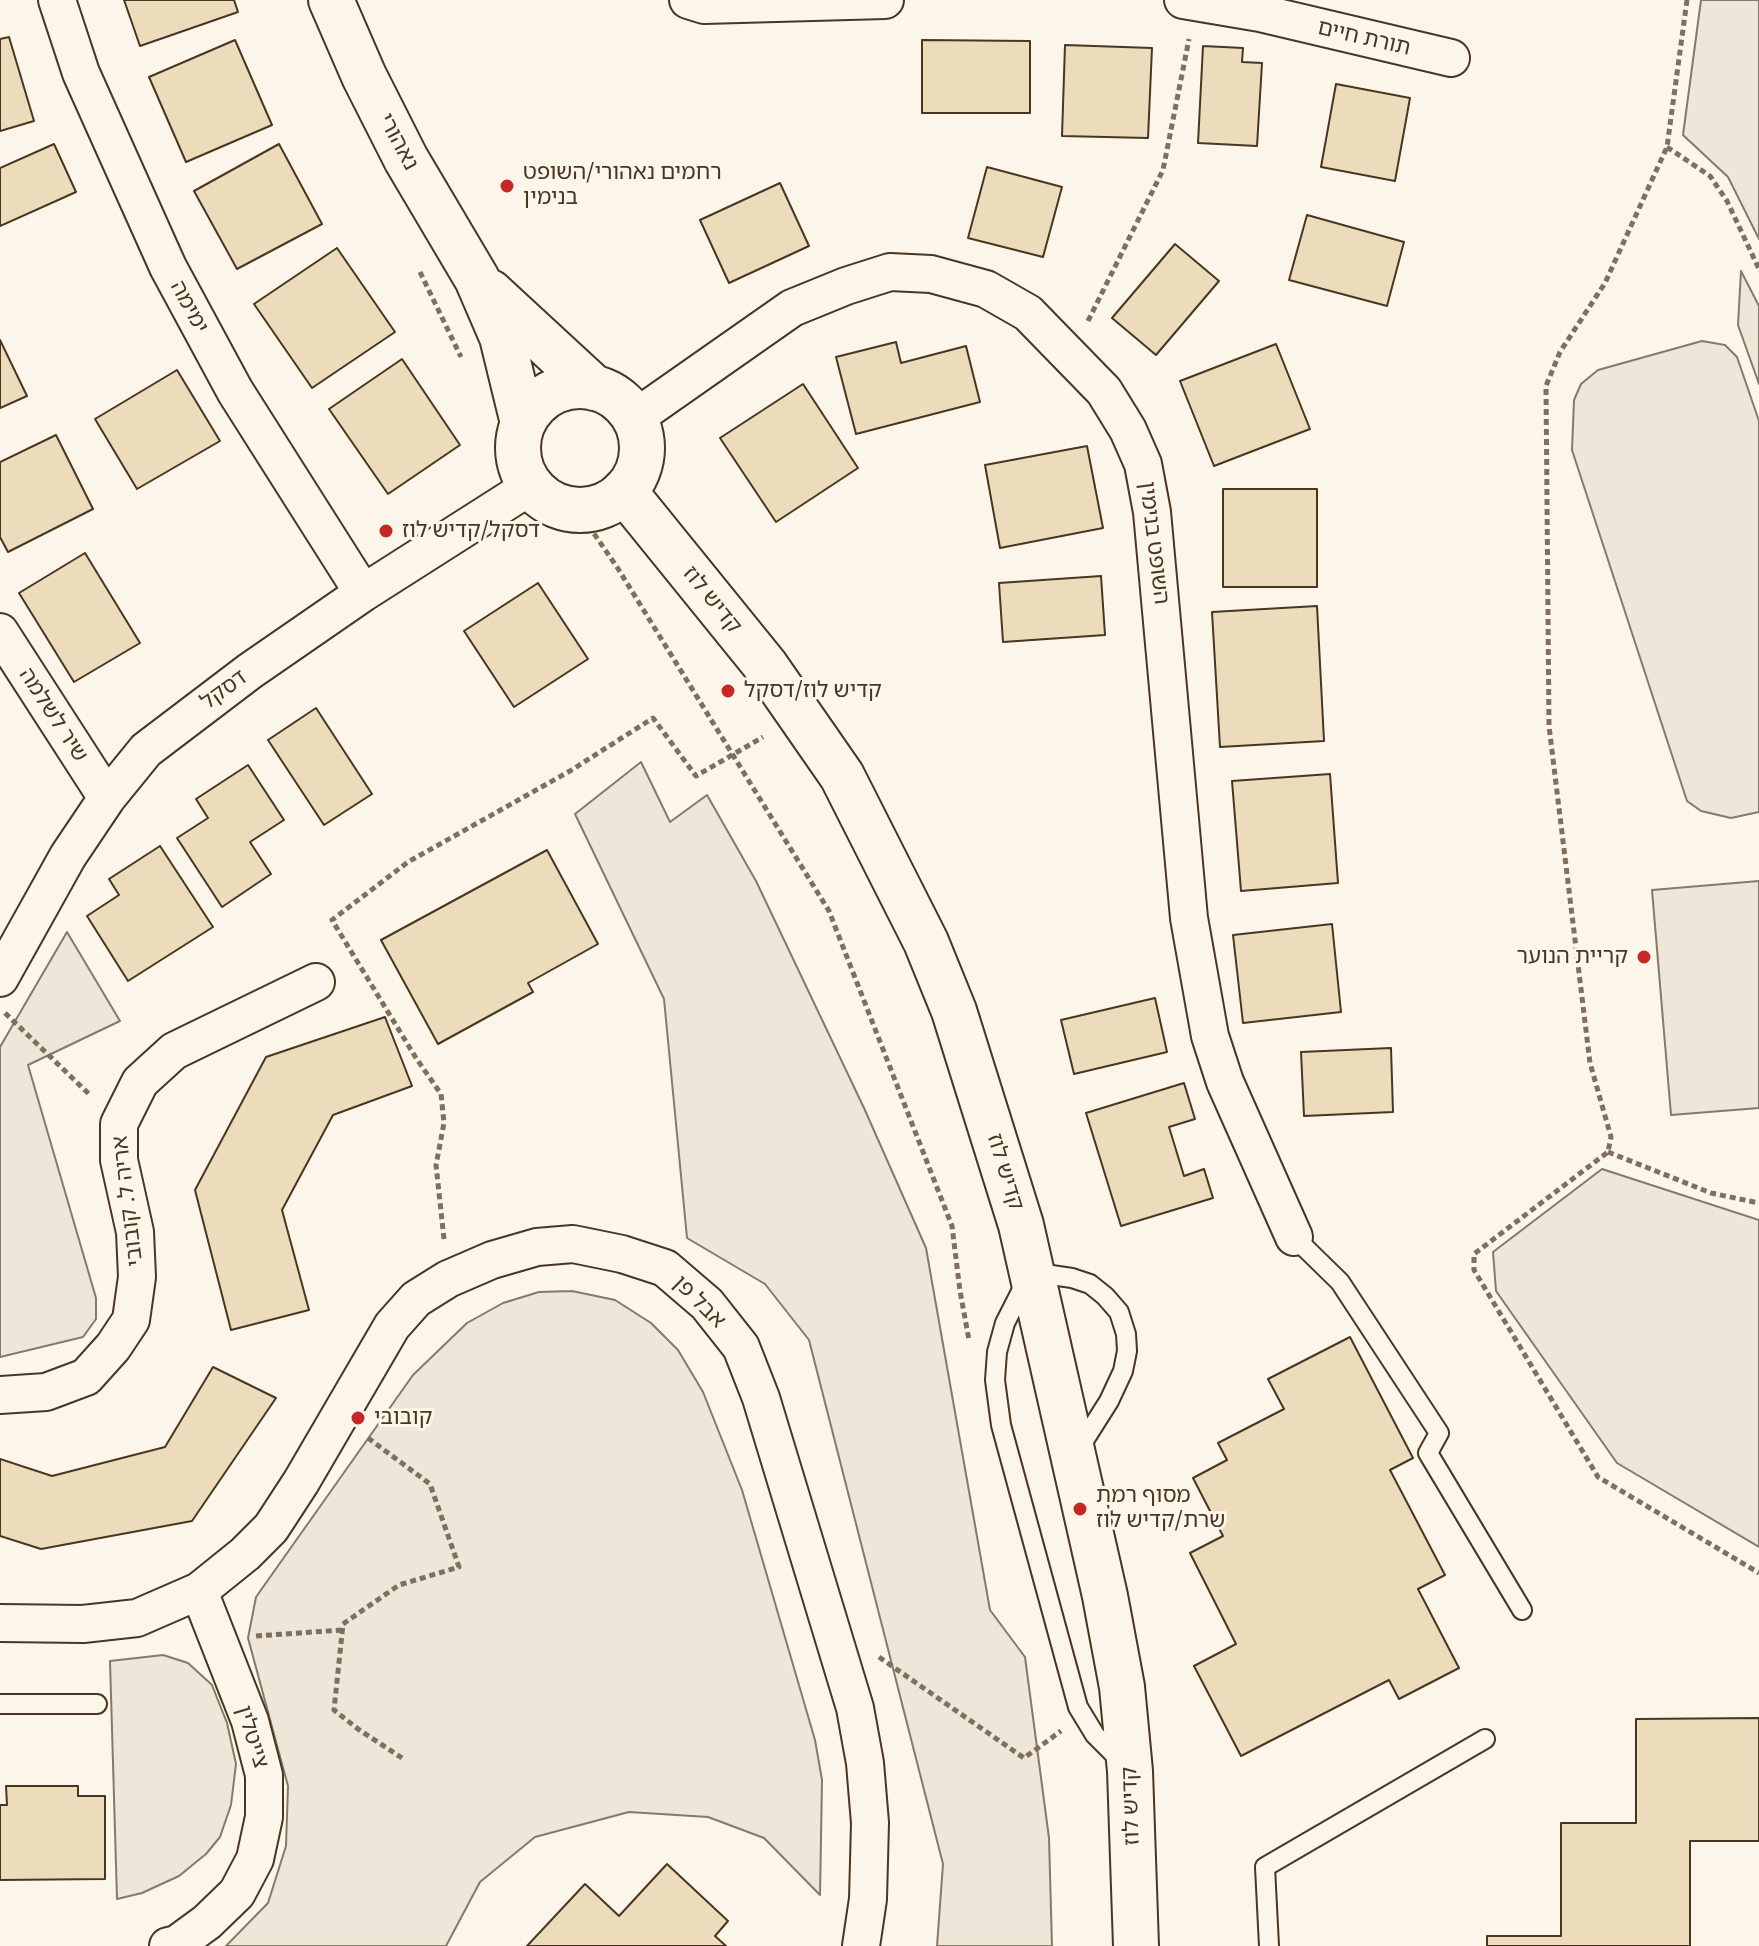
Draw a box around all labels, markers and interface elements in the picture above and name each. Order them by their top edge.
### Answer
street label: תורת חיים [1315,14,1413,62]
street label: נאהורי [372,109,424,175]
place label: רחמים נאהורי/השופט בנימין [523,160,722,212]
marker: רחמים נאהורי/השופט בנימין [498,177,516,195]
street label: ימימה [164,276,214,338]
street label: השופט בנימין [1133,480,1175,606]
place label: דסקל/קדיש לוז [402,518,540,544]
marker: דסקל/קדיש לוז [377,522,395,540]
street label: קדיש לוז [677,561,747,639]
street label: שיר לשלמה [13,663,93,767]
street label: דסקל [196,664,252,716]
place label: קדיש לוז/דסקל [744,678,882,704]
marker: קדיש לוז/דסקל [719,682,737,700]
place label: קריית הנוער [1517,944,1628,970]
marker: קריית הנוער [1635,948,1653,966]
street label: קדיש לוז [981,1130,1029,1214]
street label: אריה ל. קובובי [107,1134,149,1268]
street label: אבל פן [667,1270,731,1334]
place label: קובובי [374,1405,432,1431]
marker: קובובי [349,1409,367,1427]
place label: מסוף רמת שרת/קדיש לוז [1096,1483,1225,1534]
marker: מסוף רמת שרת/קדיש לוז [1071,1500,1089,1518]
street label: צייטלין [230,1703,274,1771]
street label: קדיש לוז [1116,1766,1146,1846]

